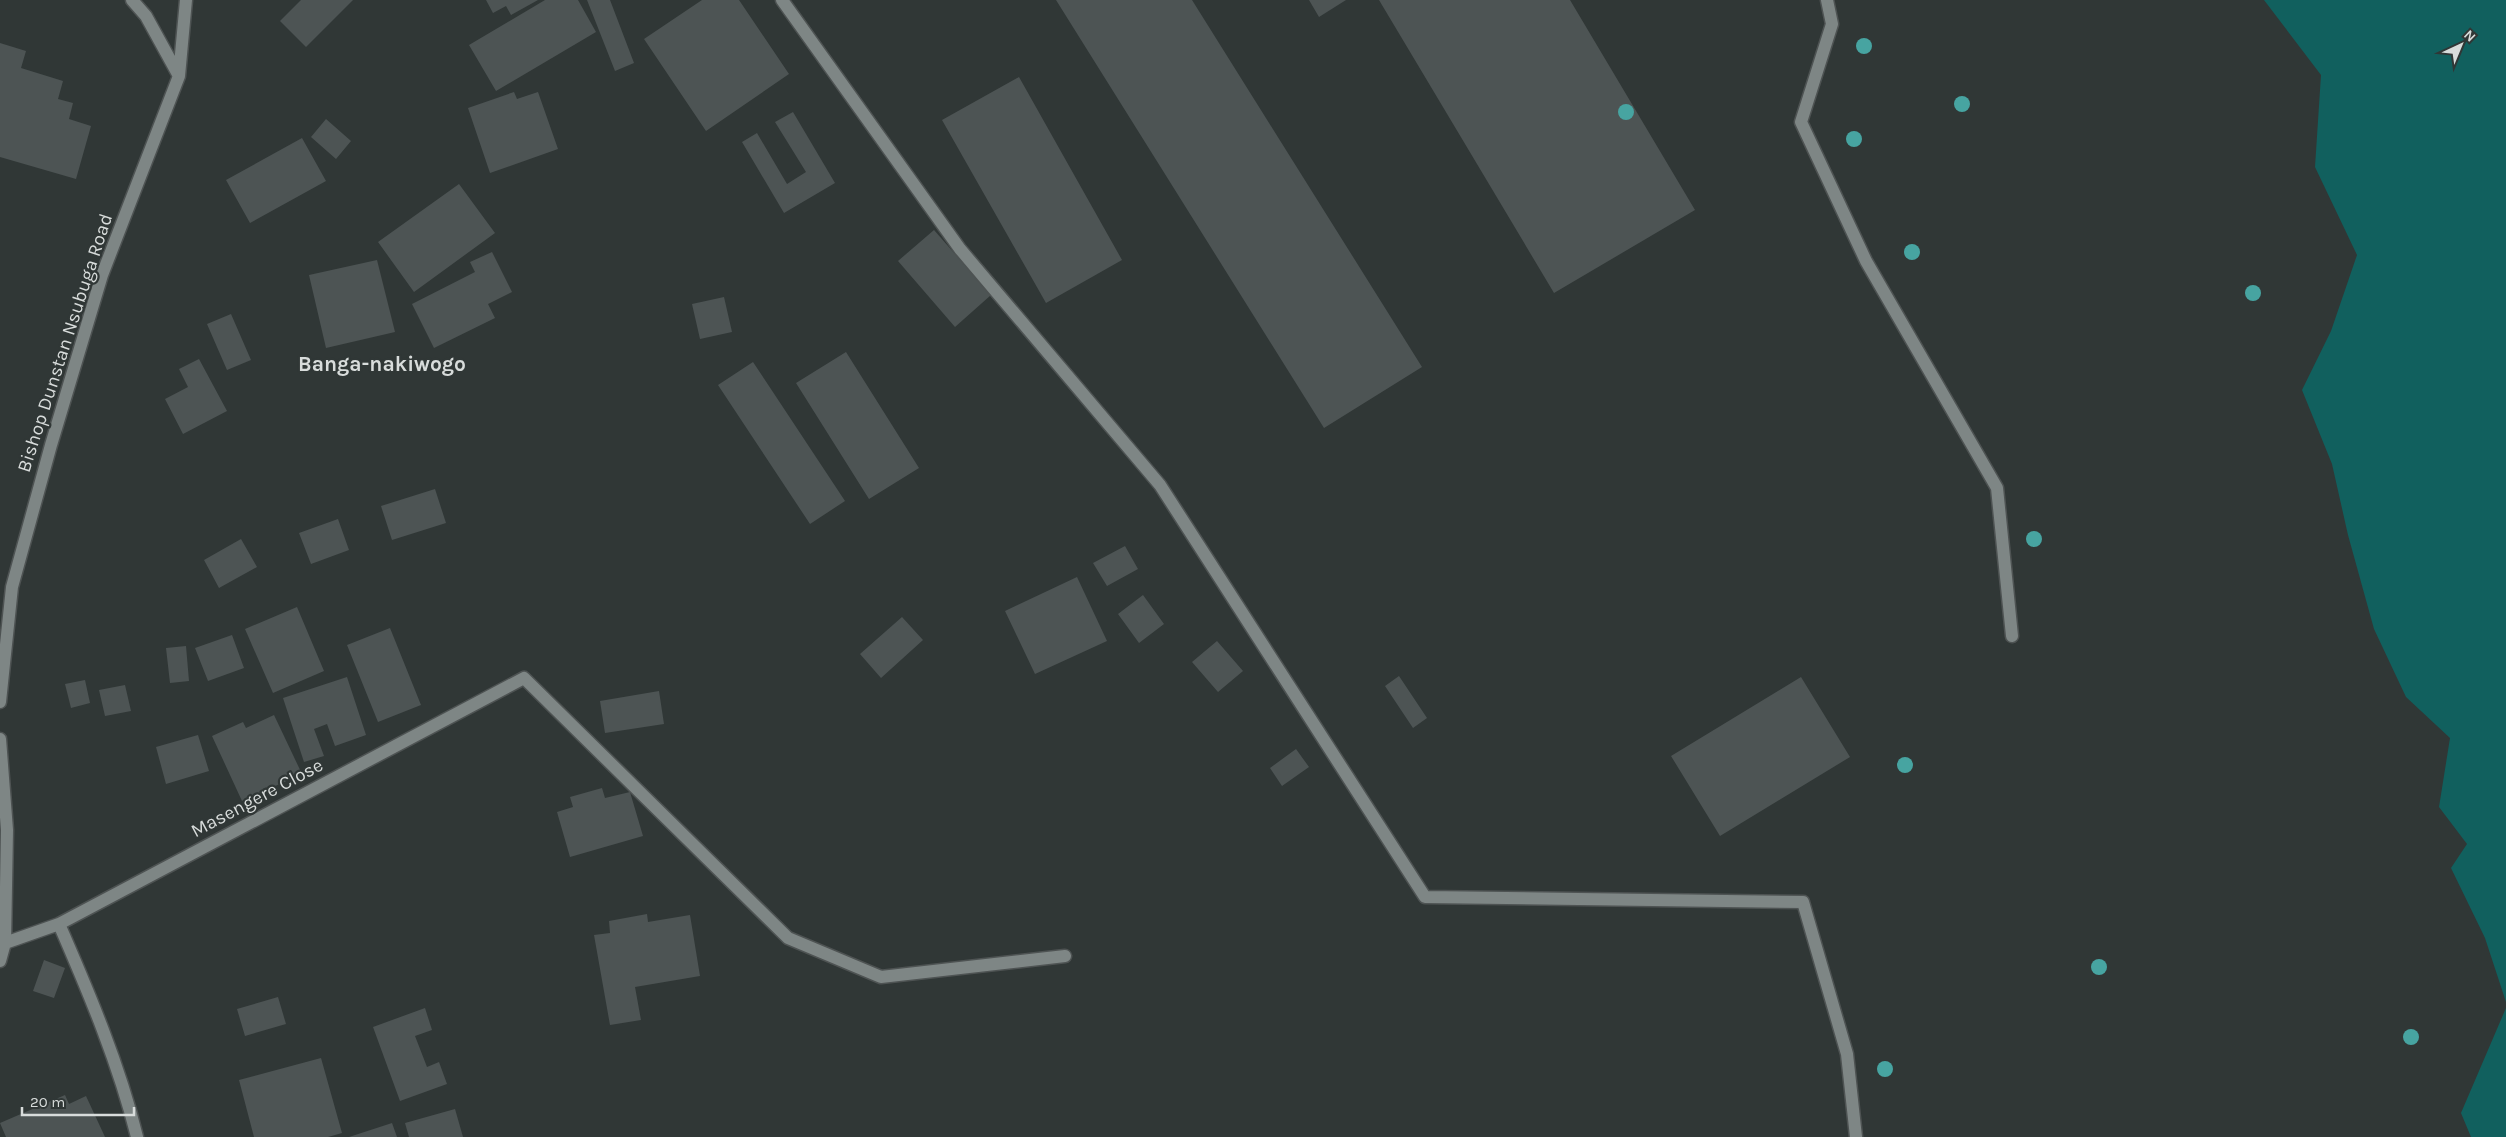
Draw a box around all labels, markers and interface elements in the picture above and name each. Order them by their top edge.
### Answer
north arrow [2436,20,2486,70]
text: N [2460,26,2479,46]
street label: Bishop Dunstan Nsubuga Road [13,211,117,475]
district label: Banga-nakiwogo [298,352,466,376]
street label: Masengere Close [187,754,327,842]
scale bar [22,1084,135,1116]
text: 20 m [30,1093,65,1111]

